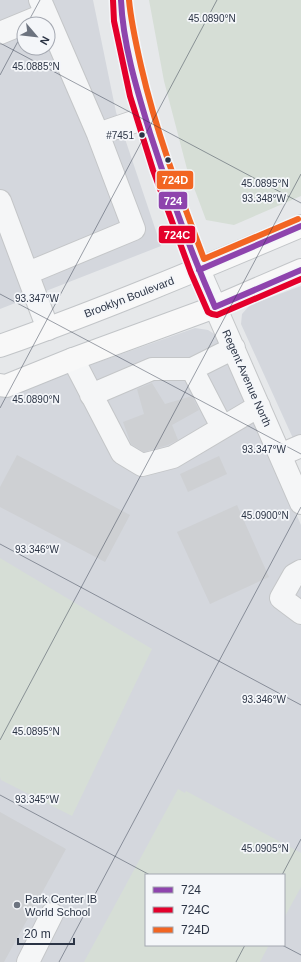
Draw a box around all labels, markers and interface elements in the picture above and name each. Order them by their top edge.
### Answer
text: 45.0890°N [188,13,236,24]
north arrow [16,16,56,56]
text: N [38,34,52,47]
text: 45.0885°N [12,61,60,72]
place label: #7451 [106,130,134,141]
marker: #7451 [137,130,147,140]
unlabelled marker [163,155,173,165]
line badge: 724D [156,170,194,190]
text: 724D [162,174,188,186]
text: 45.0895°N [241,178,289,189]
line badge: 724 [158,191,188,210]
text: 93.348°W [242,193,287,204]
text: 724 [164,195,183,207]
line badge: 724C [158,225,196,244]
text: 724C [164,229,190,241]
street label: Brooklyn Boulevard [82,274,176,320]
text: 93.347°W [15,293,60,304]
street label: Regent Avenue North [220,328,274,428]
text: 45.0890°N [12,394,60,405]
text: 93.347°W [242,444,287,455]
text: 45.0900°N [241,510,289,521]
text: 93.346°W [15,544,60,555]
text: 93.346°W [242,694,287,705]
text: 45.0895°N [12,726,60,737]
text: 93.345°W [15,794,60,805]
text: 45.0905°N [241,843,289,854]
legend [145,874,285,946]
text: 724 [181,883,201,897]
place label: Park Center IB World School [25,893,97,918]
marker: Park Center IB World School [12,900,22,910]
text: 724C [181,903,210,917]
scale bar [18,920,74,946]
text: 724D [181,923,210,937]
text: 20 m [24,927,51,941]

